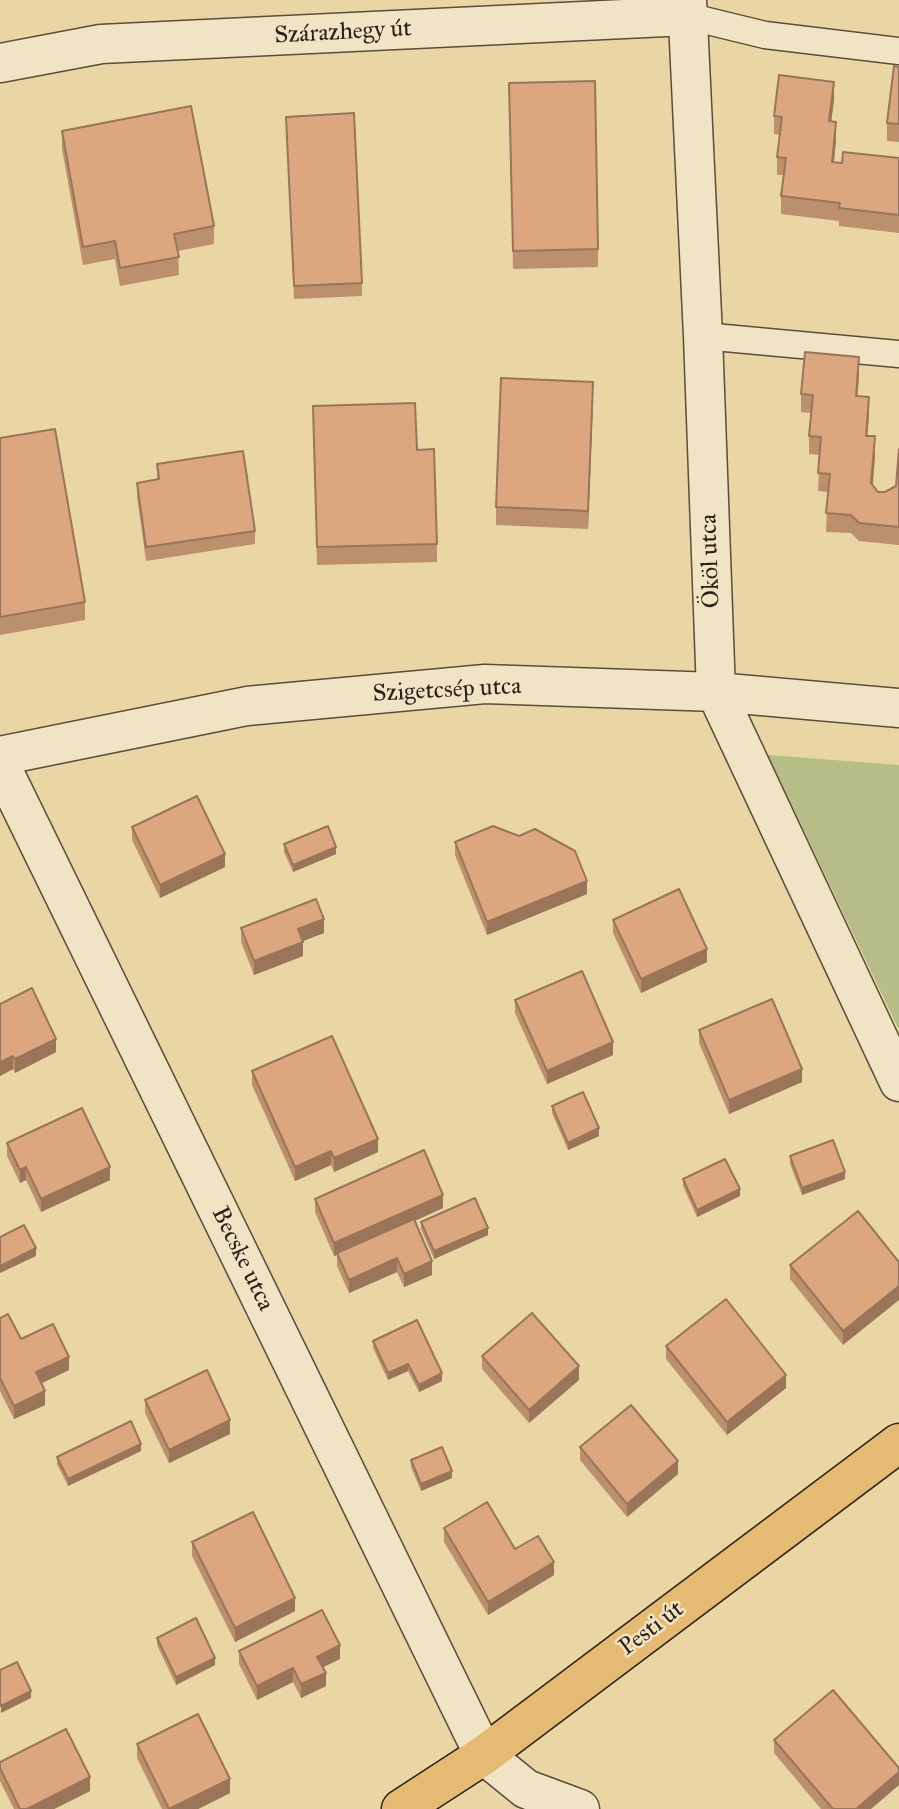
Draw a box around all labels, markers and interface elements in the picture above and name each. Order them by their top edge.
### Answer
street label: Szárazhegy út [274,15,412,51]
street label: Ököl utca [695,513,727,609]
street label: Szigetcsép utca [372,673,522,709]
street label: Becske utca [204,1202,280,1316]
street label: Pesti út [614,1595,690,1663]

